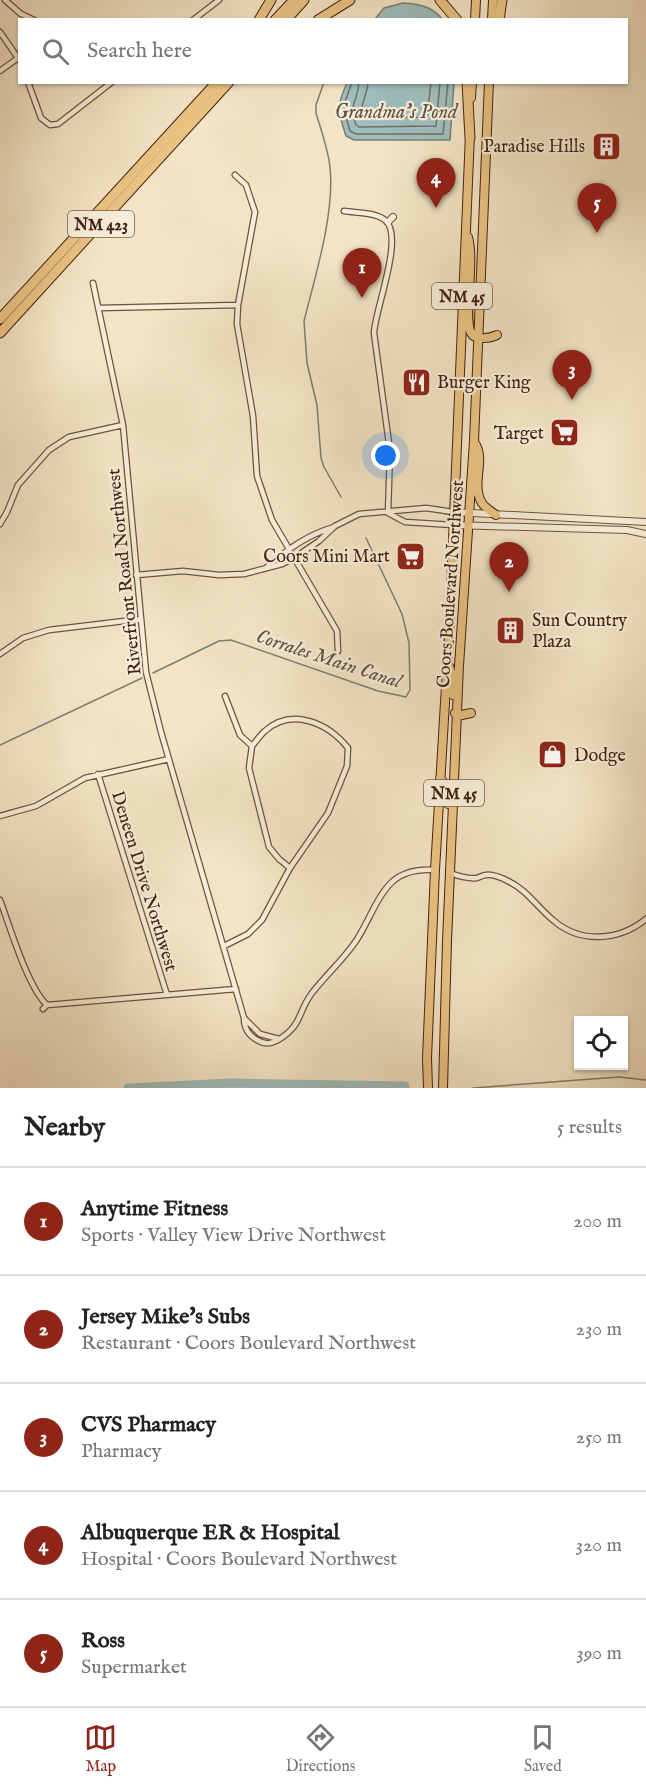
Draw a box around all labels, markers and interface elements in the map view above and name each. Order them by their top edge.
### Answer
search box [18,18,628,84]
icon: search [39,35,72,68]
text: Search here [87,37,192,65]
water label: Grandma's Pond [335,100,459,125]
building icon: Paradise Hills [590,130,622,162]
place label: Paradise Hills [483,136,585,159]
pin: 4 [416,158,456,208]
pin: 5 [578,184,616,233]
road number: NM 423 [68,211,134,237]
pin: 1 [342,248,382,298]
road number: NM 45 [432,283,492,309]
pin: 3 [552,350,592,400]
restaurant icon: Burger King [400,366,432,398]
place label: Burger King [437,372,531,395]
supermarket icon: Target [549,417,581,449]
place label: Target [494,423,544,446]
your location [371,441,400,470]
street label: Riverfront Road Northwest [103,467,148,676]
street label: Coors Boulevard Northwest [433,479,470,689]
supermarket icon: Coors Mini Mart [395,540,427,572]
pin: 2 [490,542,528,592]
place label: Coors Mini Mart [263,546,390,569]
place label: Sun Country Plaza [532,610,627,654]
building icon: Sun Country Plaza [495,614,527,646]
water label: Corrales Main Canal [253,624,406,695]
shop icon: Dodge [537,739,569,771]
place label: Dodge [574,745,626,768]
road number: NM 45 [424,780,484,806]
street label: Deneen Drive Northwest [105,788,182,974]
map controls [574,1016,628,1070]
button: locate [574,1016,628,1070]
text: Nearby [24,1111,105,1144]
text: 5 results [557,1115,622,1140]
text: Anytime Fitness [81,1195,228,1223]
text: 1 [40,1209,47,1234]
text: 200 m [573,1209,622,1234]
text: Sports · Valley View Drive Northwest [81,1223,386,1248]
text: Jersey Mike's Subs [81,1303,250,1331]
text: 2 [39,1317,48,1342]
text: 230 m [576,1317,622,1342]
text: Restaurant · Coors Boulevard Northwest [81,1331,416,1356]
text: CVS Pharmacy [81,1411,216,1439]
text: 3 [40,1425,47,1450]
text: 250 m [576,1425,622,1450]
text: Pharmacy [81,1439,162,1464]
text: Albuquerque ER & Hospital [81,1519,340,1547]
text: 4 [39,1533,48,1558]
text: 320 m [576,1533,622,1558]
text: Hospital · Coors Boulevard Northwest [81,1547,397,1572]
text: Ross [81,1627,125,1655]
text: 5 [40,1641,47,1666]
text: 390 m [576,1641,622,1666]
text: Supermarket [81,1655,187,1680]
tab: Map [84,1721,117,1777]
tab: Directions [286,1721,355,1777]
tab: Saved [524,1721,562,1777]

